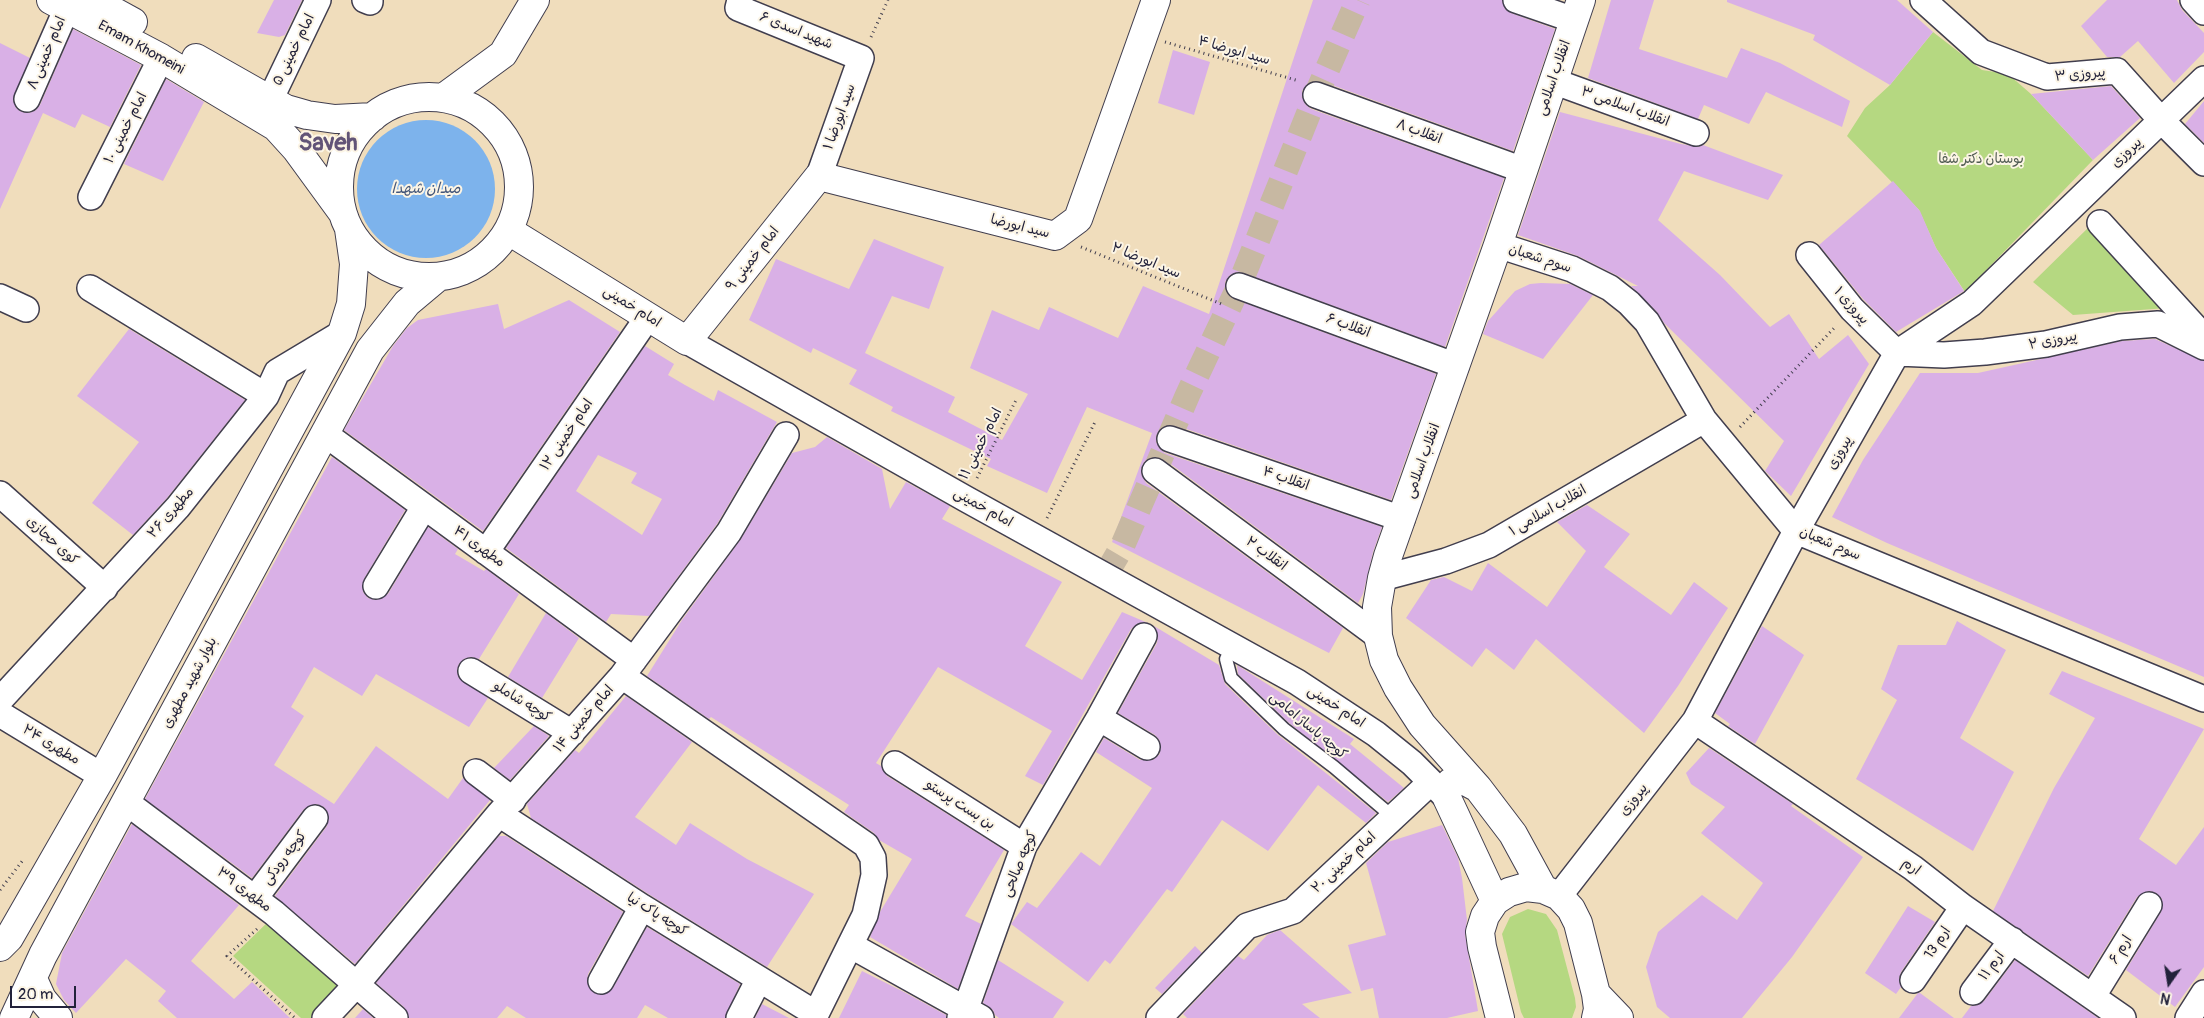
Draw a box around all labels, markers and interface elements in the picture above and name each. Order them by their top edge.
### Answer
street label: شهید اسدی ۶ [757,9,835,53]
street label: امام خمینی ۵ [269,11,319,89]
street label: امام خمینی ۸ [24,14,70,92]
street label: Emam Khomeini [95,17,187,79]
street label: سید ابورضا ۴ [1196,33,1272,69]
street label: انقلاب اسلامی [1533,38,1575,118]
street label: پیروزی ۳ [2054,64,2106,86]
street label: سید ابورضا ۱ [820,82,860,152]
street label: انقلاب اسلامی ۳ [1578,83,1672,131]
street label: امام خمینی ۱۰ [101,89,151,167]
street label: انقلاب ۸ [1394,116,1444,148]
district label: Saveh [298,130,358,158]
street label: پیروزی [2108,134,2146,172]
park label: بوستان دکتر شفا [1938,151,2024,167]
water label: میدان شهدا [392,180,460,198]
street label: سید ابورضا [989,212,1051,242]
street label: امام خمینی ۹ [723,223,783,295]
street label: سید ابورضا ۲ [1109,240,1183,282]
street label: سوم شعبان [1507,241,1573,277]
street label: امام خمینی [600,283,664,331]
street label: پیروزی ۱ [1830,284,1872,328]
street label: انقلاب ۶ [1323,310,1373,342]
street label: پیروزی ۲ [2027,328,2079,354]
street label: امام خمینی ۱۲ [537,396,597,474]
street label: امام خمینی ۱۱ [956,405,1006,483]
street label: انقلاب اسلامی [1402,421,1444,501]
street label: پیروزی [1824,433,1856,473]
street label: انقلاب ۴ [1261,463,1311,495]
street label: انقلاب اسلامی ۱ [1506,482,1590,540]
street label: مطهری ۲۶ [144,484,198,542]
street label: امام خمینی [950,485,1016,531]
street label: کوی حجازی [22,513,82,569]
street label: مطهری ۴۱ [450,523,508,571]
street label: سوم شعبان [1797,524,1863,564]
street label: انقلاب ۲ [1242,533,1290,575]
street label: بلوار شهید مطهری [159,634,221,732]
street label: کوچه شاملو [490,678,554,726]
street label: امام خمینی ۱۴ [550,682,618,756]
street label: امام خمینی [1304,682,1368,732]
street label: کوچه پاساژ امامی [1266,689,1350,763]
street label: مطهری ۲۴ [19,721,83,769]
street label: بن بست پرستو [922,776,998,834]
street label: پیروزی [1616,780,1652,820]
street label: کوچه رودکی [259,827,311,889]
street label: کوچه صالحی [999,828,1041,900]
street label: امام خمینی ۲۰ [1308,829,1380,897]
street label: ارم [1898,855,1924,879]
street label: مطهری ۳۹ [213,864,275,916]
street label: کوچه پاک نیا [623,890,691,940]
street label: ارم 13 [1921,924,1955,962]
street label: ارم ۶ [2106,933,2136,967]
street label: ارم ۱۱ [1976,948,2008,984]
north arrow [2144,958,2194,1008]
scale bar [12,976,79,1008]
text: 20 m [18,985,53,1004]
text: N [2159,989,2172,1007]

